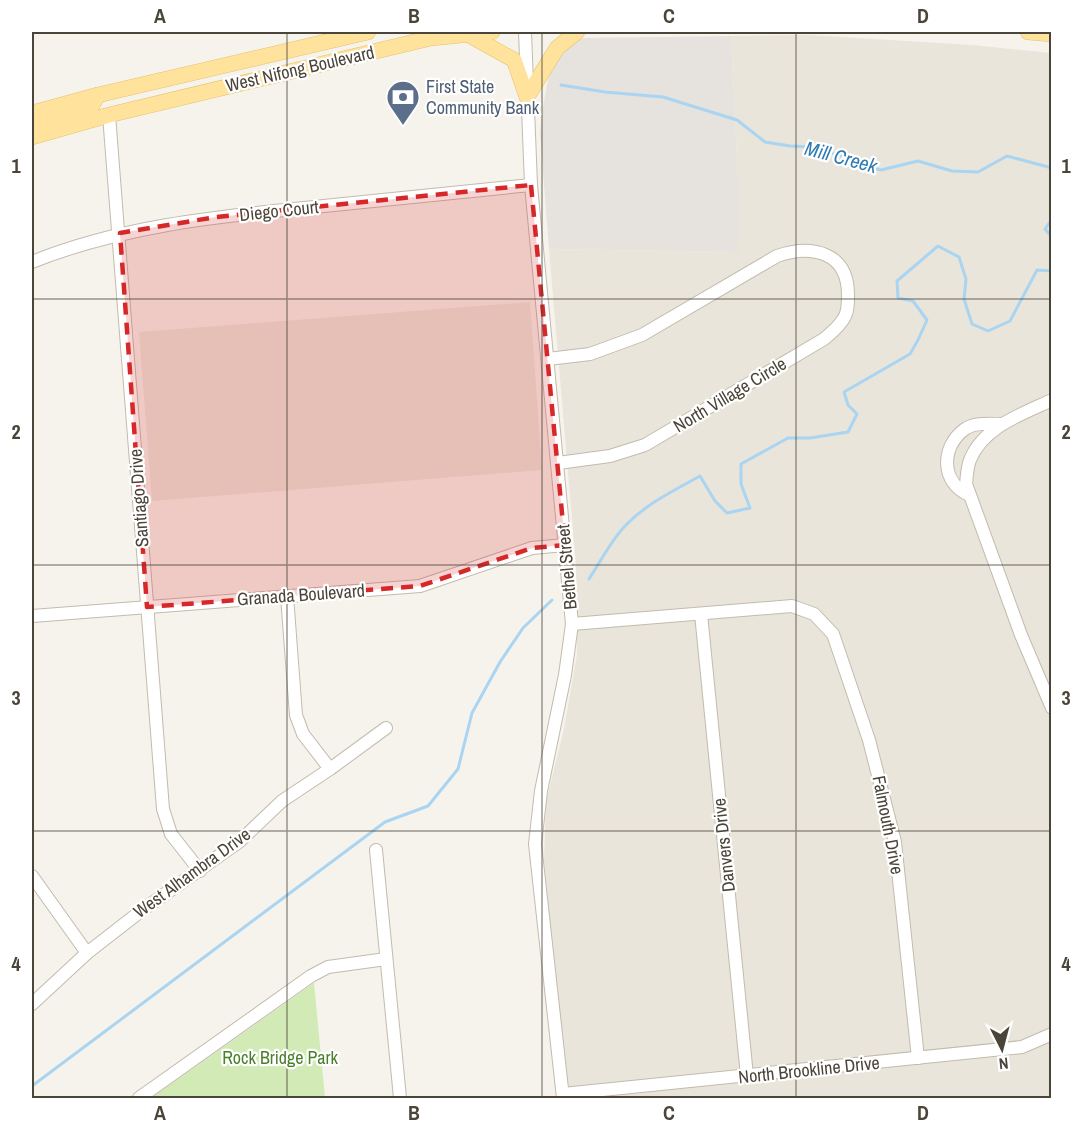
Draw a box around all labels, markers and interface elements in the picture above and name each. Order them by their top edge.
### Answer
text: A [154,2,166,29]
text: B [408,2,420,29]
text: C [663,2,675,29]
text: D [917,2,929,29]
street label: West Nifong Boulevard [223,39,377,98]
place label: First State Community Bank [426,74,540,120]
bank icon: First State Community Bank [385,79,421,126]
water label: Mill Creek [802,134,881,179]
text: 1 [11,152,21,179]
text: 1 [1061,152,1071,179]
street label: Diego Court [238,194,320,227]
street label: North Village Circle [669,351,791,438]
text: 2 [11,418,21,445]
text: 2 [1061,418,1071,445]
street label: Santiago Drive [123,448,154,548]
street label: Bethel Street [550,523,583,611]
street label: Granada Boulevard [236,578,366,611]
text: 3 [11,684,21,711]
text: 3 [1061,684,1071,711]
street label: Falmouth Drive [867,773,910,876]
street label: Danvers Drive [706,797,741,893]
street label: West Alhambra Drive [128,822,255,924]
text: 4 [11,950,21,977]
text: 4 [1061,950,1071,977]
north arrow [972,1019,1032,1079]
park label: Rock Bridge Park [222,1045,338,1070]
street label: North Brookline Drive [737,1050,881,1089]
text: N [998,1052,1009,1075]
text: A [154,1099,166,1126]
text: B [408,1099,420,1126]
text: C [663,1099,675,1126]
text: D [917,1099,929,1126]

